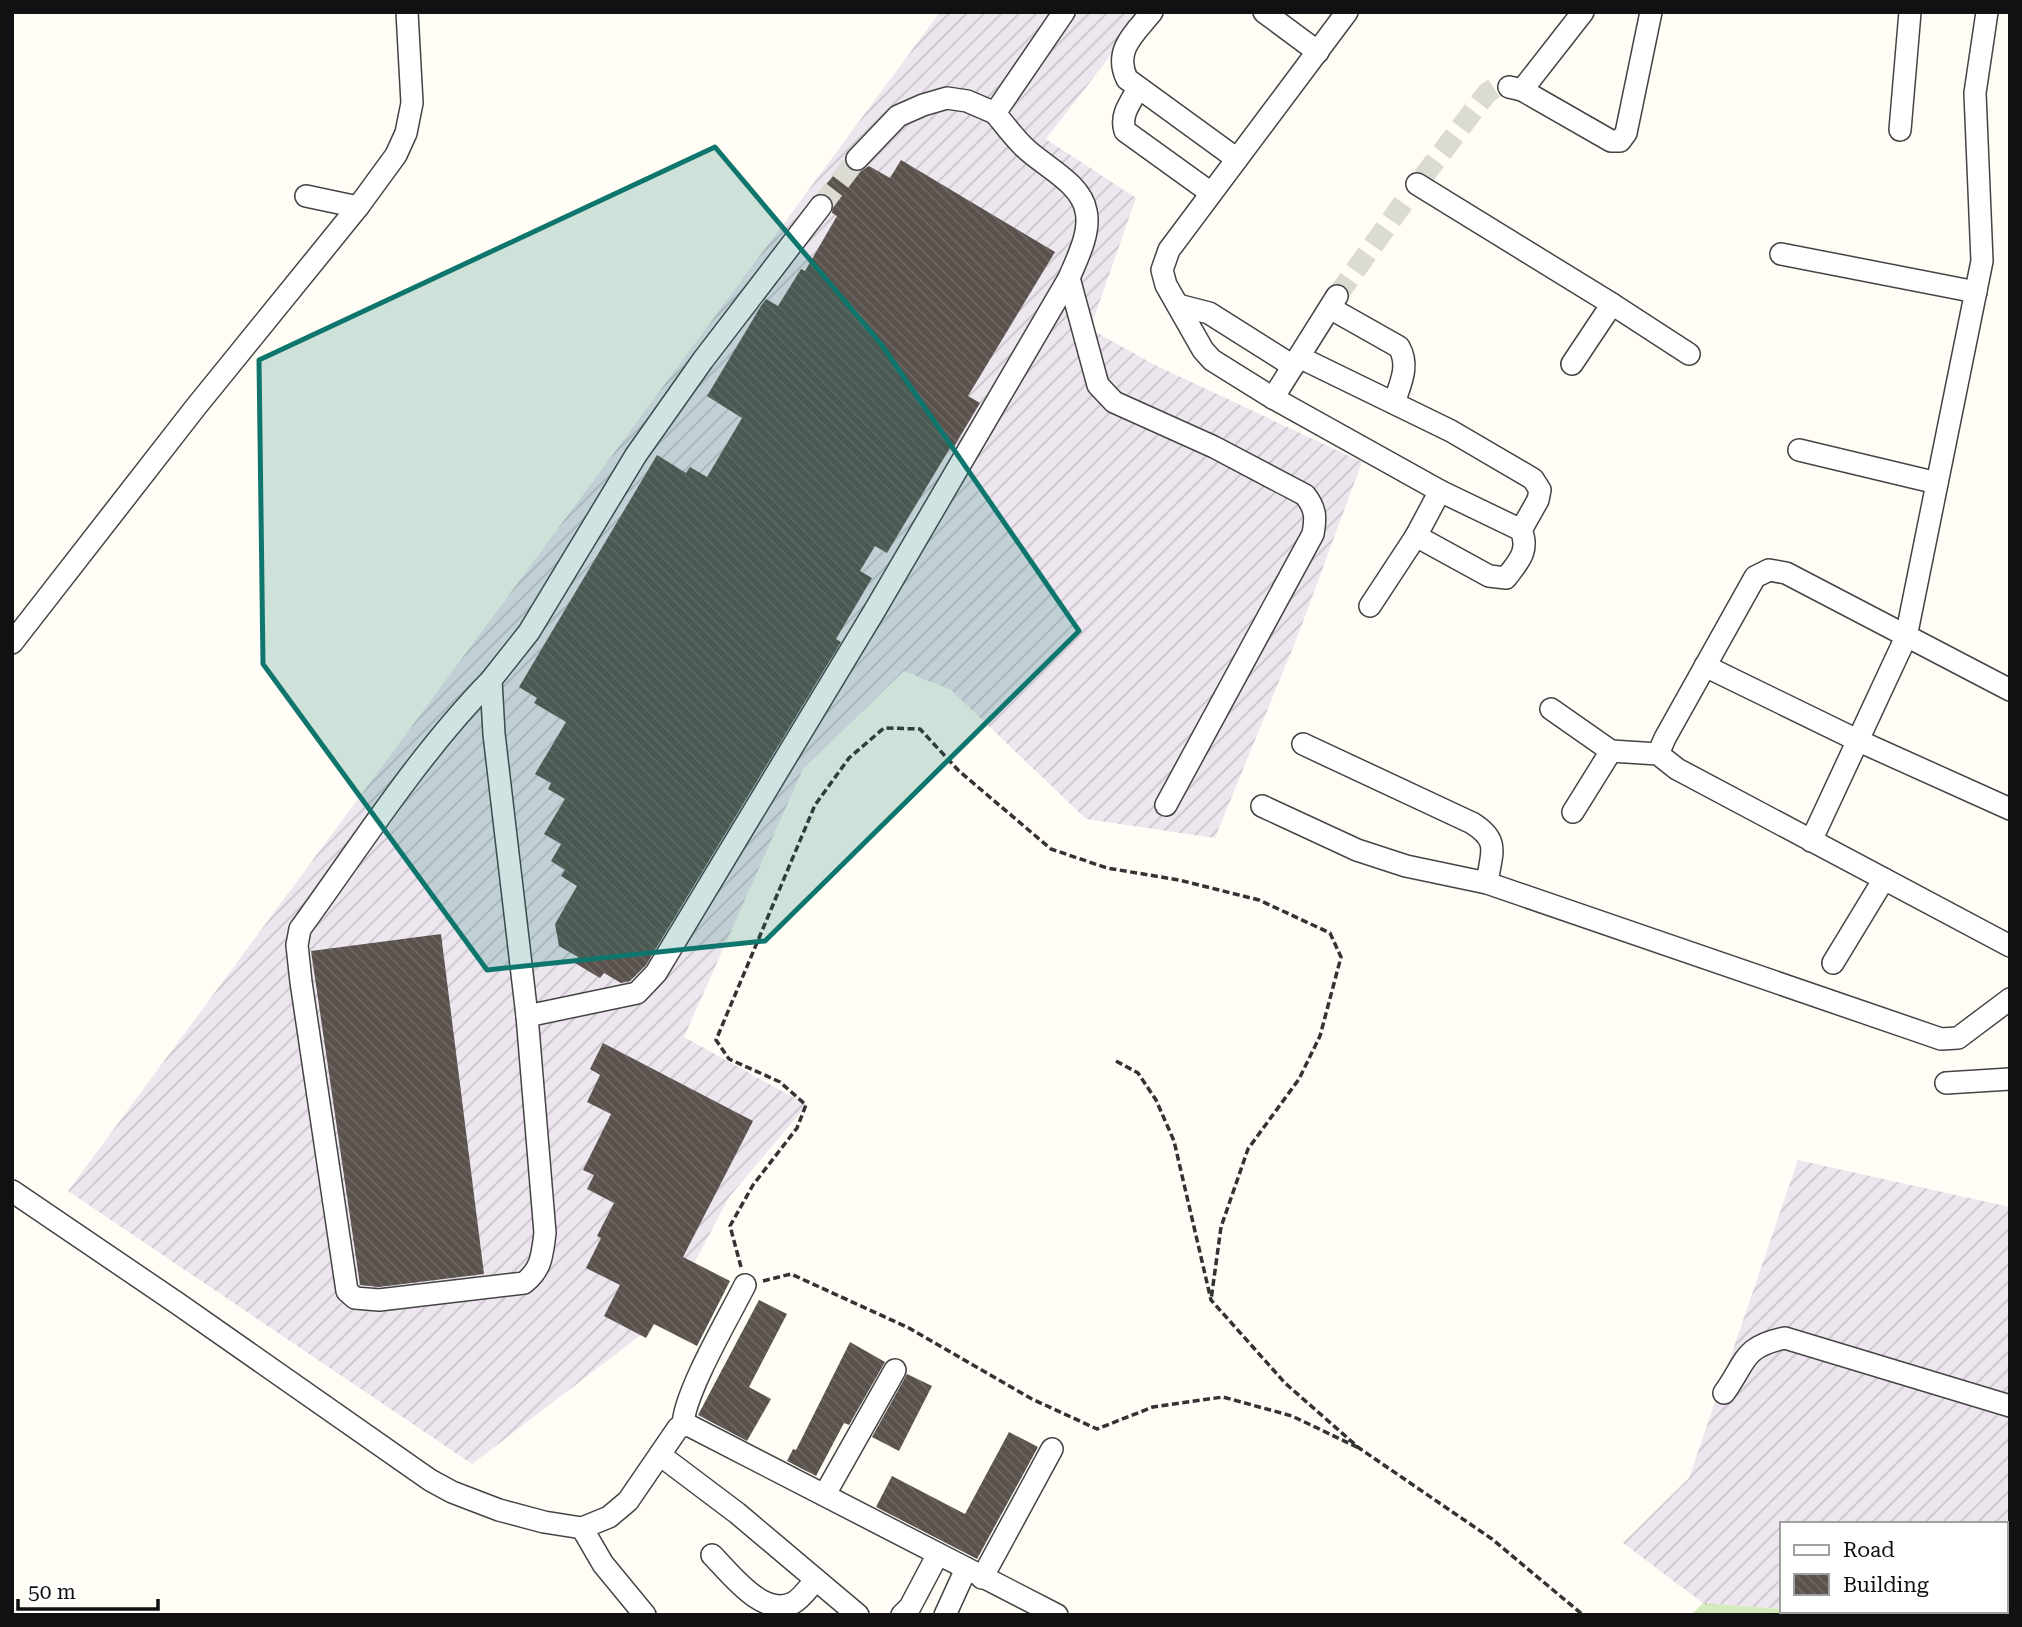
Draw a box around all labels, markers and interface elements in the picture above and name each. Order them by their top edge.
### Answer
legend [1780,1522,2008,1613]
text: Road [1843,1538,1895,1562]
scale bar [18,1568,158,1612]
text: Building [1843,1573,1929,1597]
text: 50 m [28,1580,76,1604]

